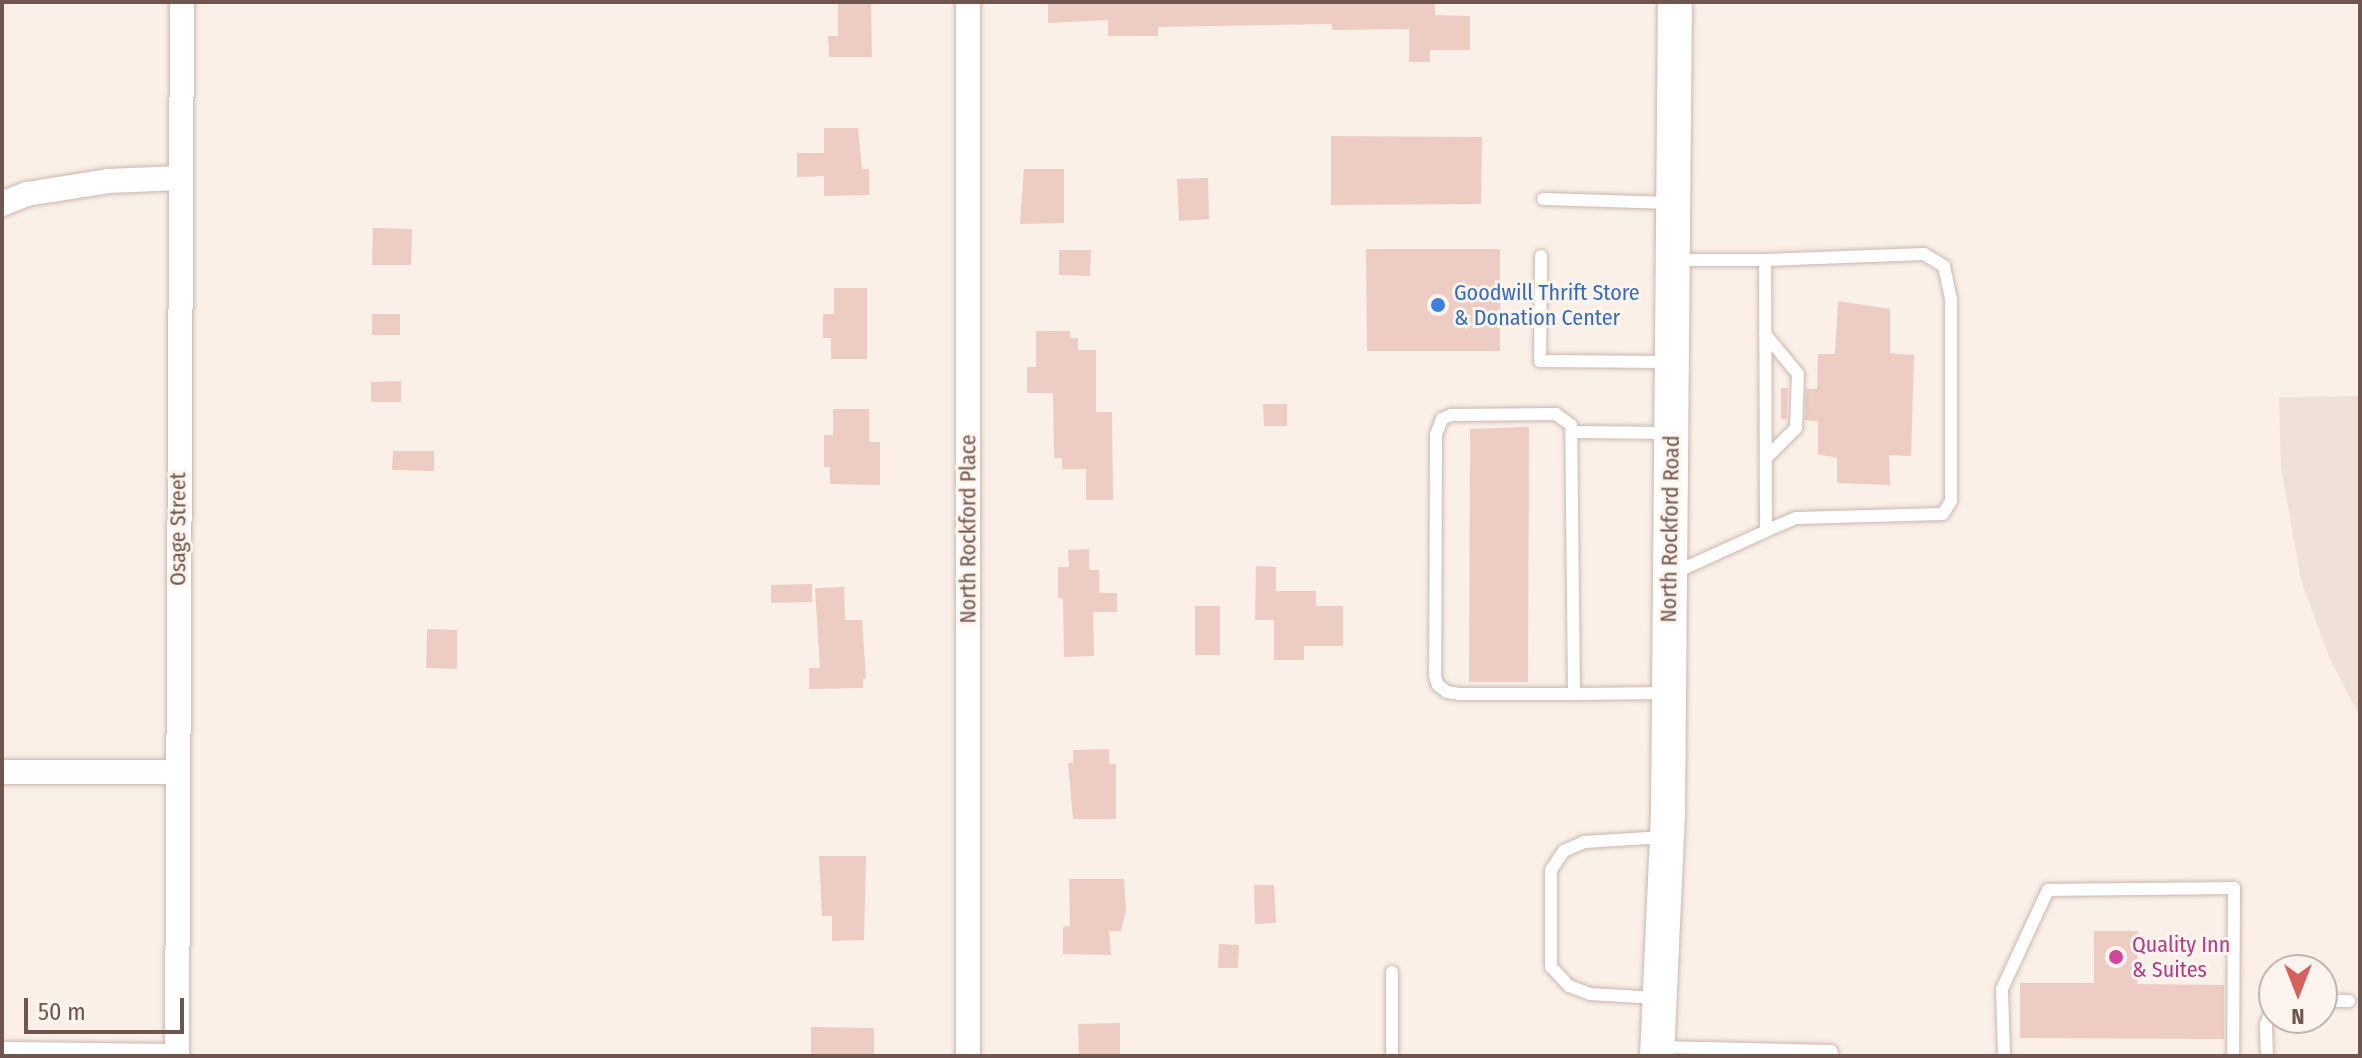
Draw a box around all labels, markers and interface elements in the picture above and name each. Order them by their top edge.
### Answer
place label: Goodwill Thrift Store & Donation Center [1454,279,1640,330]
marker: Goodwill Thrift Store & Donation Center [1429,296,1447,314]
street label: North Rockford Place [955,434,981,624]
street label: North Rockford Road [1655,435,1685,623]
street label: Osage Street [165,472,191,586]
place label: Quality Inn & Suites [2132,931,2230,982]
marker: Quality Inn & Suites [2107,948,2125,966]
north arrow [2258,954,2338,1034]
scale bar [28,982,188,1032]
text: 50 m [38,998,86,1026]
text: N [2291,1003,2305,1030]

